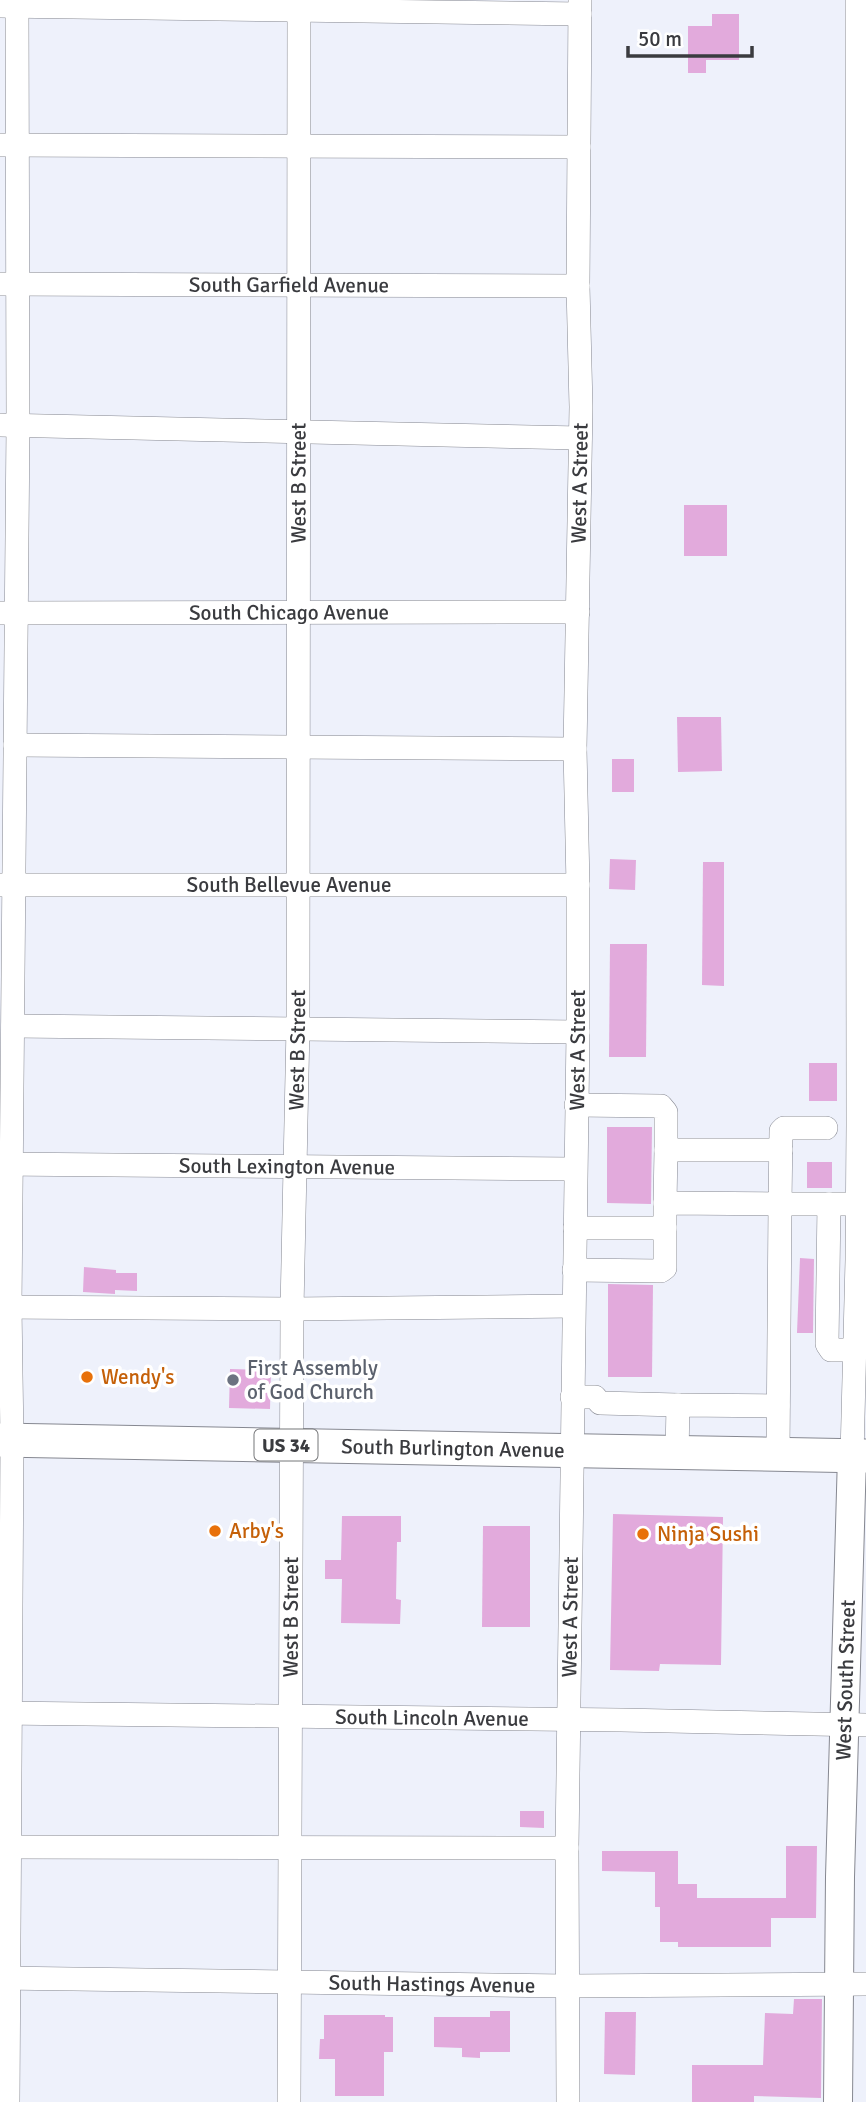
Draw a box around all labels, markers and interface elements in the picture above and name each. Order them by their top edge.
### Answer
scale bar [628,14,752,58]
text: 50 m [638,26,682,52]
street label: South Garfield Avenue [189,272,389,298]
street label: West A Street [566,422,594,544]
street label: West B Street [285,423,312,543]
street label: South Chicago Avenue [189,599,389,626]
street label: South Bellevue Avenue [187,872,391,898]
street label: West B Street [283,990,311,1111]
street label: West A Street [564,990,591,1111]
street label: South Lexington Avenue [179,1153,395,1180]
place label: First Assembly of God Church [247,1355,378,1405]
place label: Wendy's [101,1364,174,1390]
marker: Wendy's [79,1369,95,1385]
marker: First Assembly of God Church [225,1372,241,1388]
road number: US 34 [254,1429,318,1460]
street label: South Burlington Avenue [341,1433,565,1463]
place label: Arby's [229,1518,284,1544]
place label: Ninja Sushi [657,1521,759,1547]
marker: Arby's [207,1523,223,1539]
marker: Ninja Sushi [635,1526,651,1542]
street label: West A Street [556,1556,584,1678]
street label: West B Street [278,1557,304,1677]
street label: West South Street [830,1599,861,1761]
street label: South Lincoln Avenue [335,1704,529,1732]
street label: South Hastings Avenue [328,1970,536,1999]

